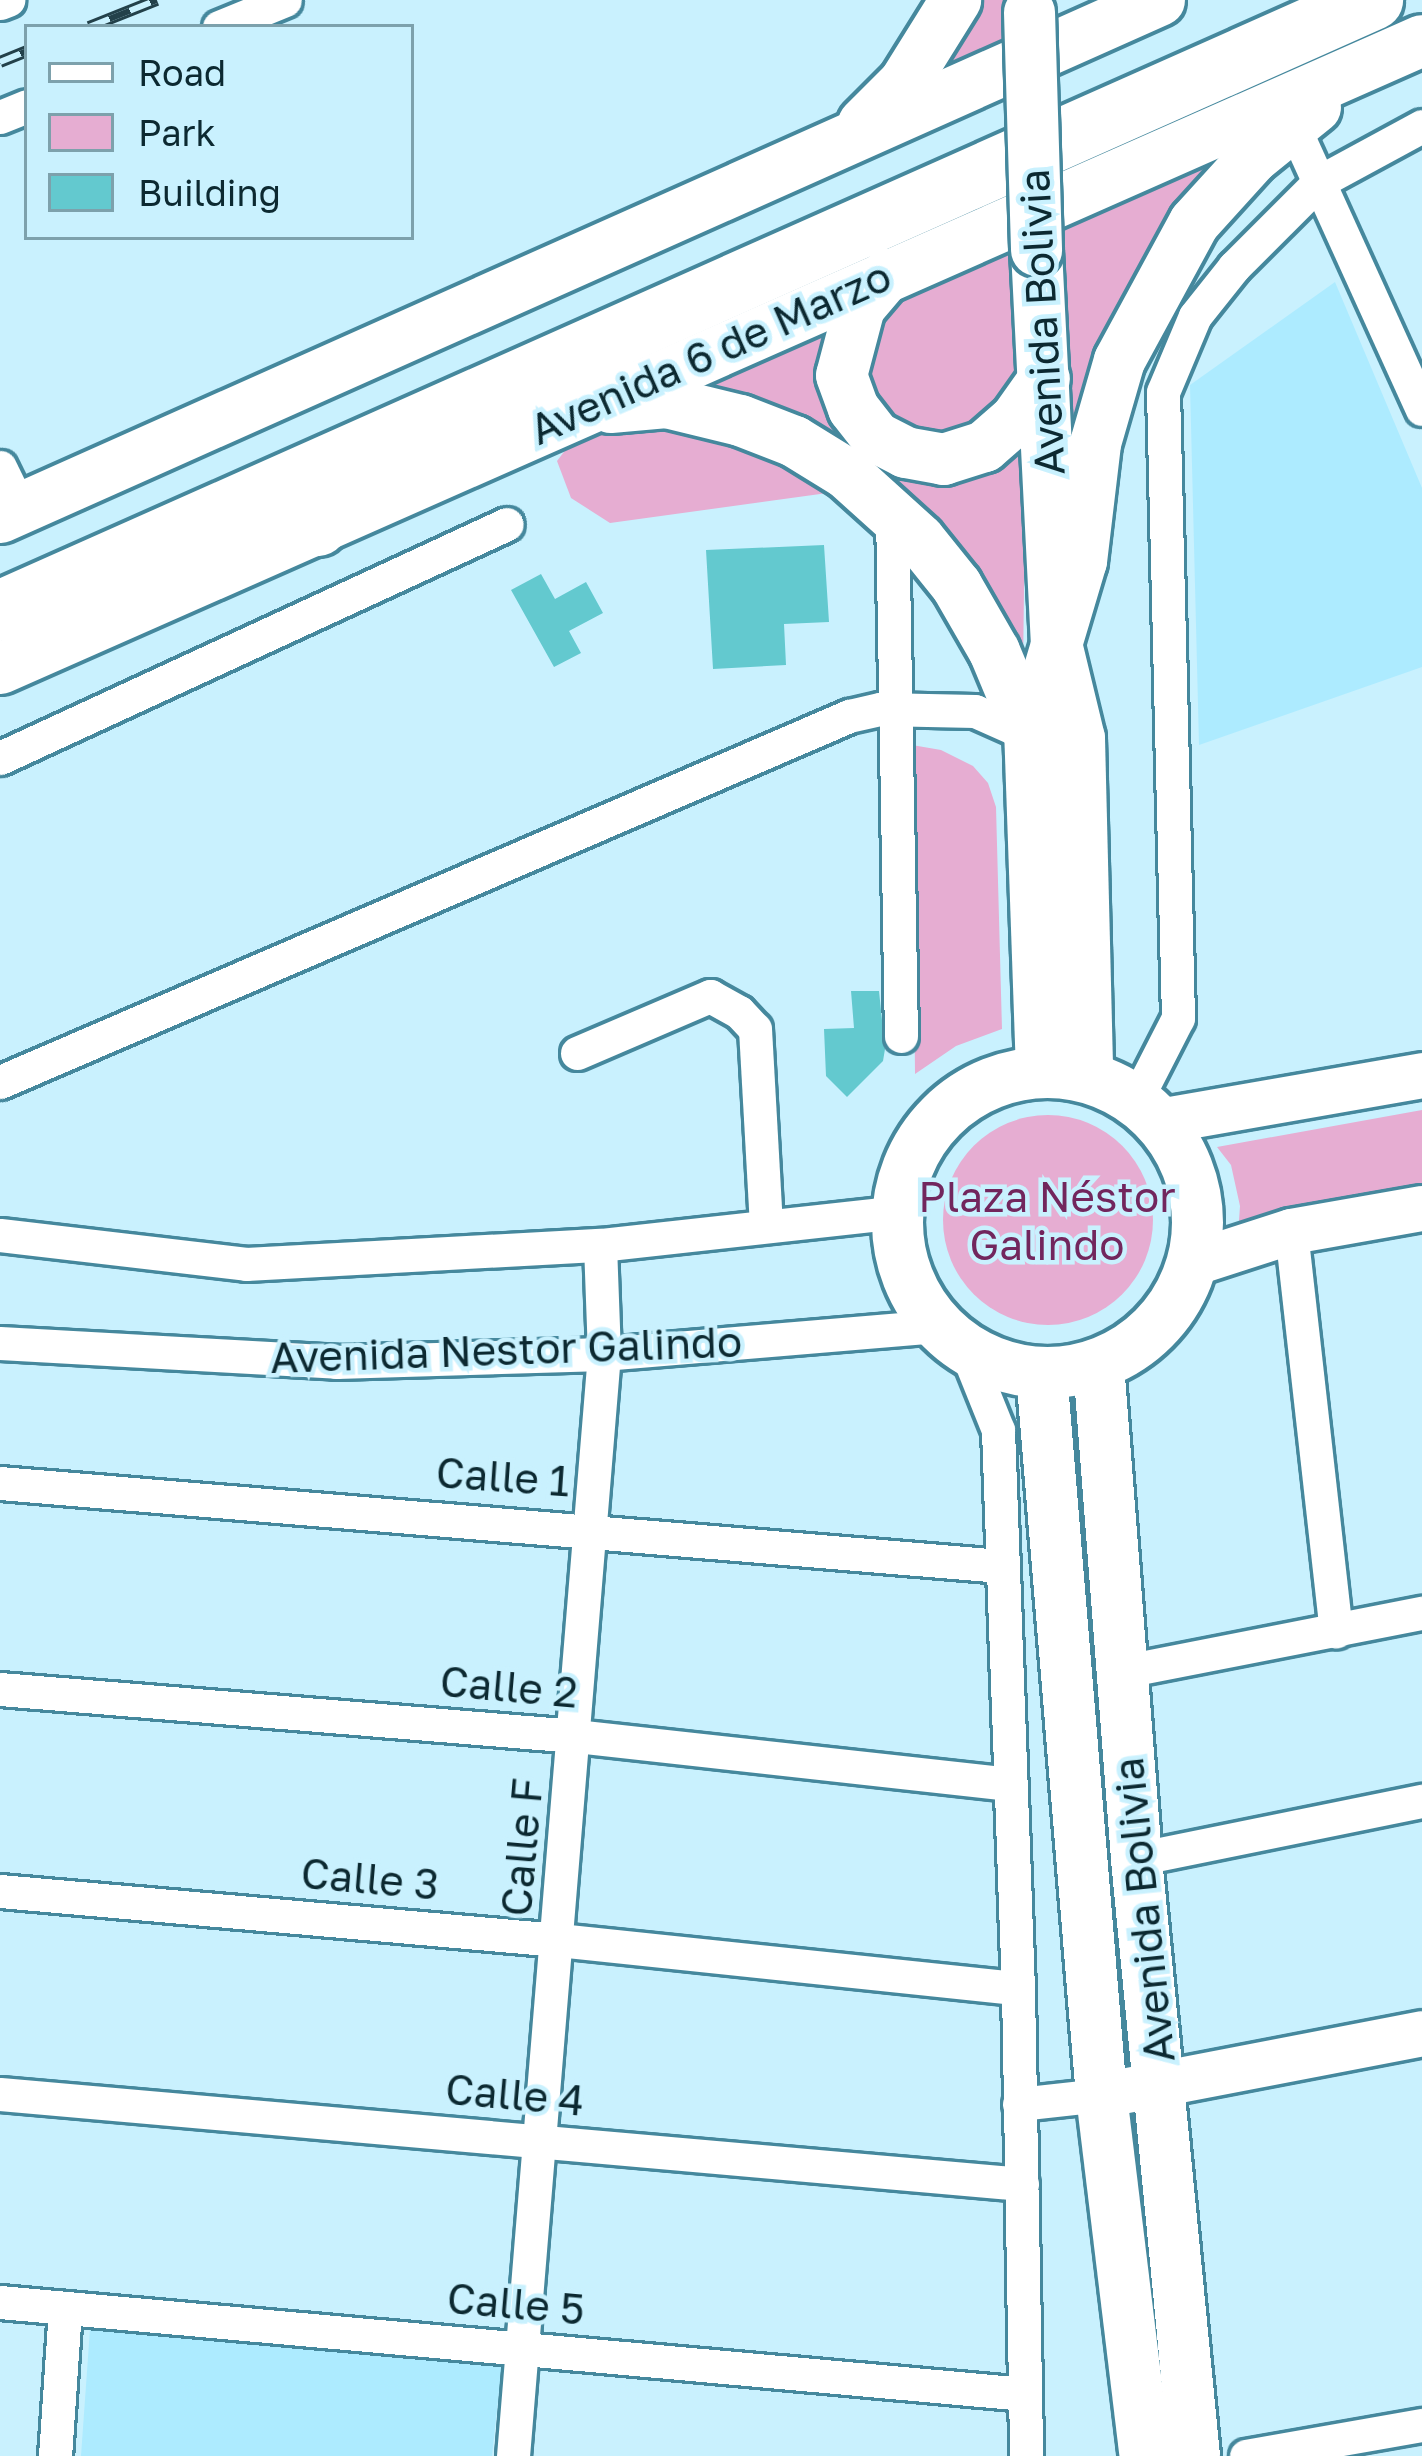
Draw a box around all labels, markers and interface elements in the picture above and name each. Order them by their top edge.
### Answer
legend [24,24,414,240]
text: Road [138,51,226,94]
text: Park [138,111,216,154]
street label: Avenida Bolivia [1008,168,1074,476]
text: Building [138,171,281,214]
street label: Avenida 6 de Marzo [522,250,898,454]
park label: Plaza Néstor Galindo [918,1171,1176,1270]
street label: Avenida Nestor Galindo [269,1316,743,1382]
street label: Calle 1 [434,1446,572,1506]
street label: Calle 2 [438,1655,580,1717]
street label: Avenida Bolivia [1102,1755,1184,2065]
street label: Calle F [490,1776,552,1918]
street label: Calle 3 [299,1847,441,1909]
street label: Calle 4 [443,2063,587,2125]
street label: Calle 5 [445,2272,587,2334]

